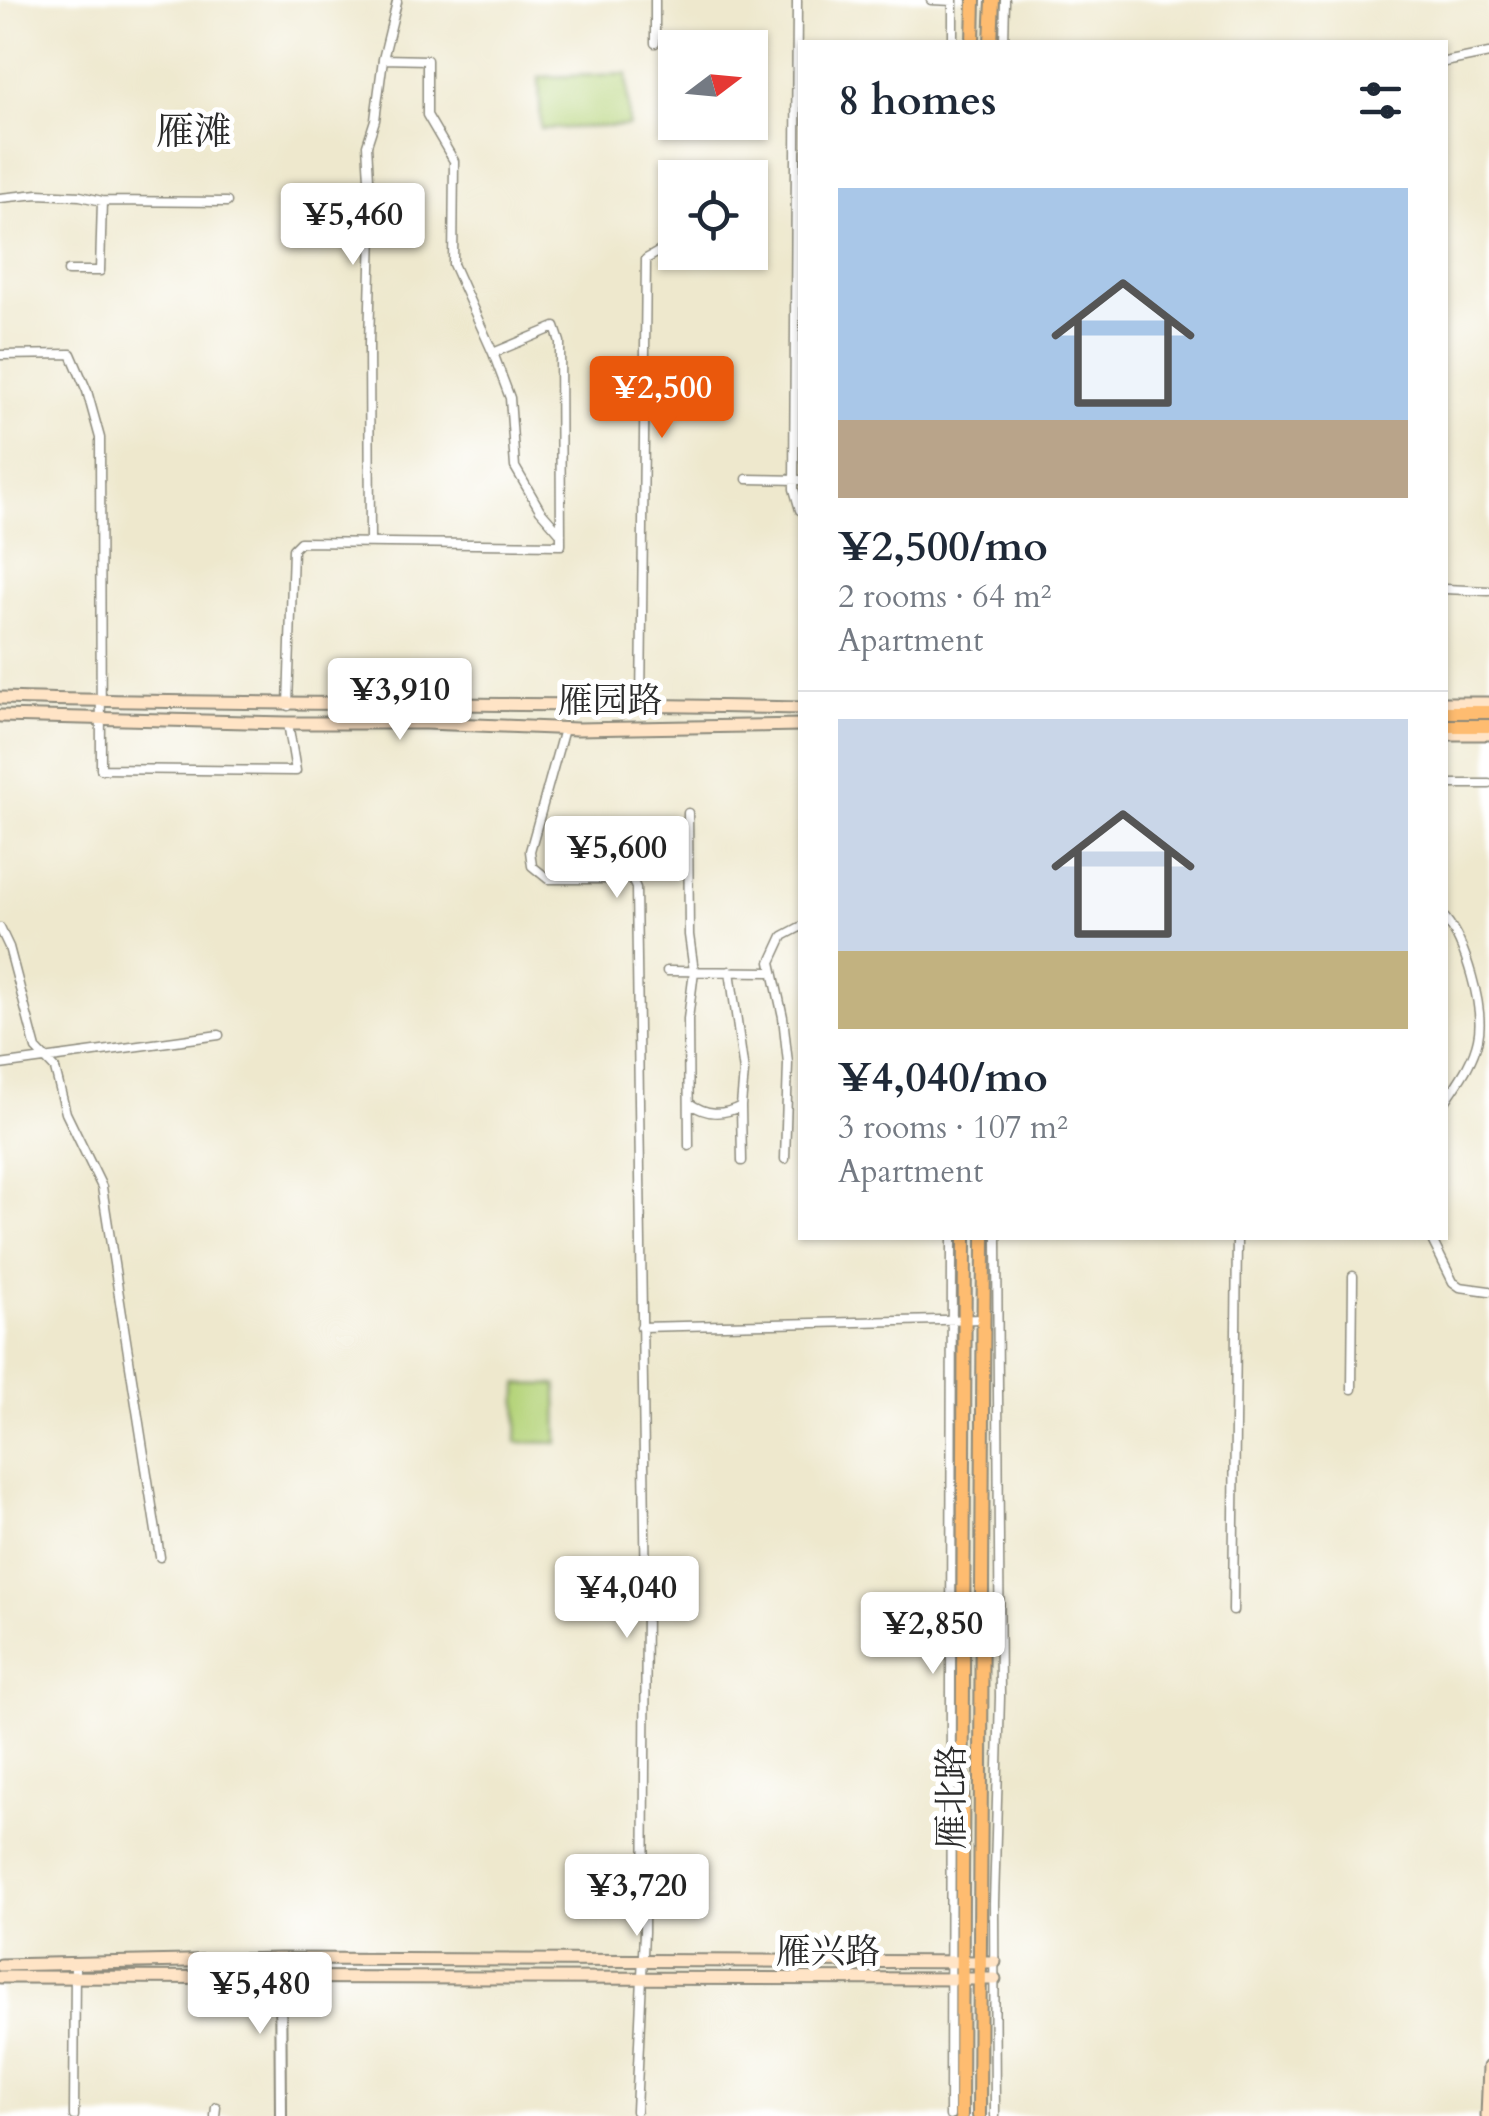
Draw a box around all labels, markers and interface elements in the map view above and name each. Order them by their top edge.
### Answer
north arrow [658,30,768,140]
map controls [658,30,768,270]
text: 8 homes [838,72,996,129]
icon: filters [1353,73,1408,128]
district label: 雁滩 [156,106,232,158]
button: locate [658,160,768,270]
pin: ¥5,460 [272,183,434,268]
text: ¥5,460 [303,193,403,237]
icon: home [1033,253,1213,433]
pin: ¥2,500 [581,356,743,441]
text: ¥2,500 [612,366,712,410]
text: ¥2,500/mo [838,518,1048,575]
text: 2 rooms · 64 m² [838,575,1051,619]
text: Apartment [838,619,983,663]
pin: ¥3,910 [319,658,481,743]
text: ¥3,910 [350,668,450,712]
street label: 雁园路 [557,677,663,725]
icon: home [1033,784,1213,964]
pin: ¥5,600 [536,816,698,901]
text: ¥5,600 [567,826,667,870]
text: ¥4,040/mo [838,1049,1048,1106]
text: 3 rooms · 107 m² [838,1106,1068,1150]
text: Apartment [838,1150,983,1194]
pin: ¥4,040 [546,1556,708,1641]
text: ¥4,040 [577,1566,677,1610]
pin: ¥2,850 [852,1592,1014,1677]
text: ¥2,850 [883,1602,983,1646]
street label: 雁北路 [928,1744,976,1850]
pin: ¥3,720 [556,1854,718,1939]
text: ¥3,720 [587,1864,687,1908]
street label: 雁兴路 [775,1928,881,1976]
pin: ¥5,480 [179,1952,341,2037]
text: ¥5,480 [210,1962,310,2006]

